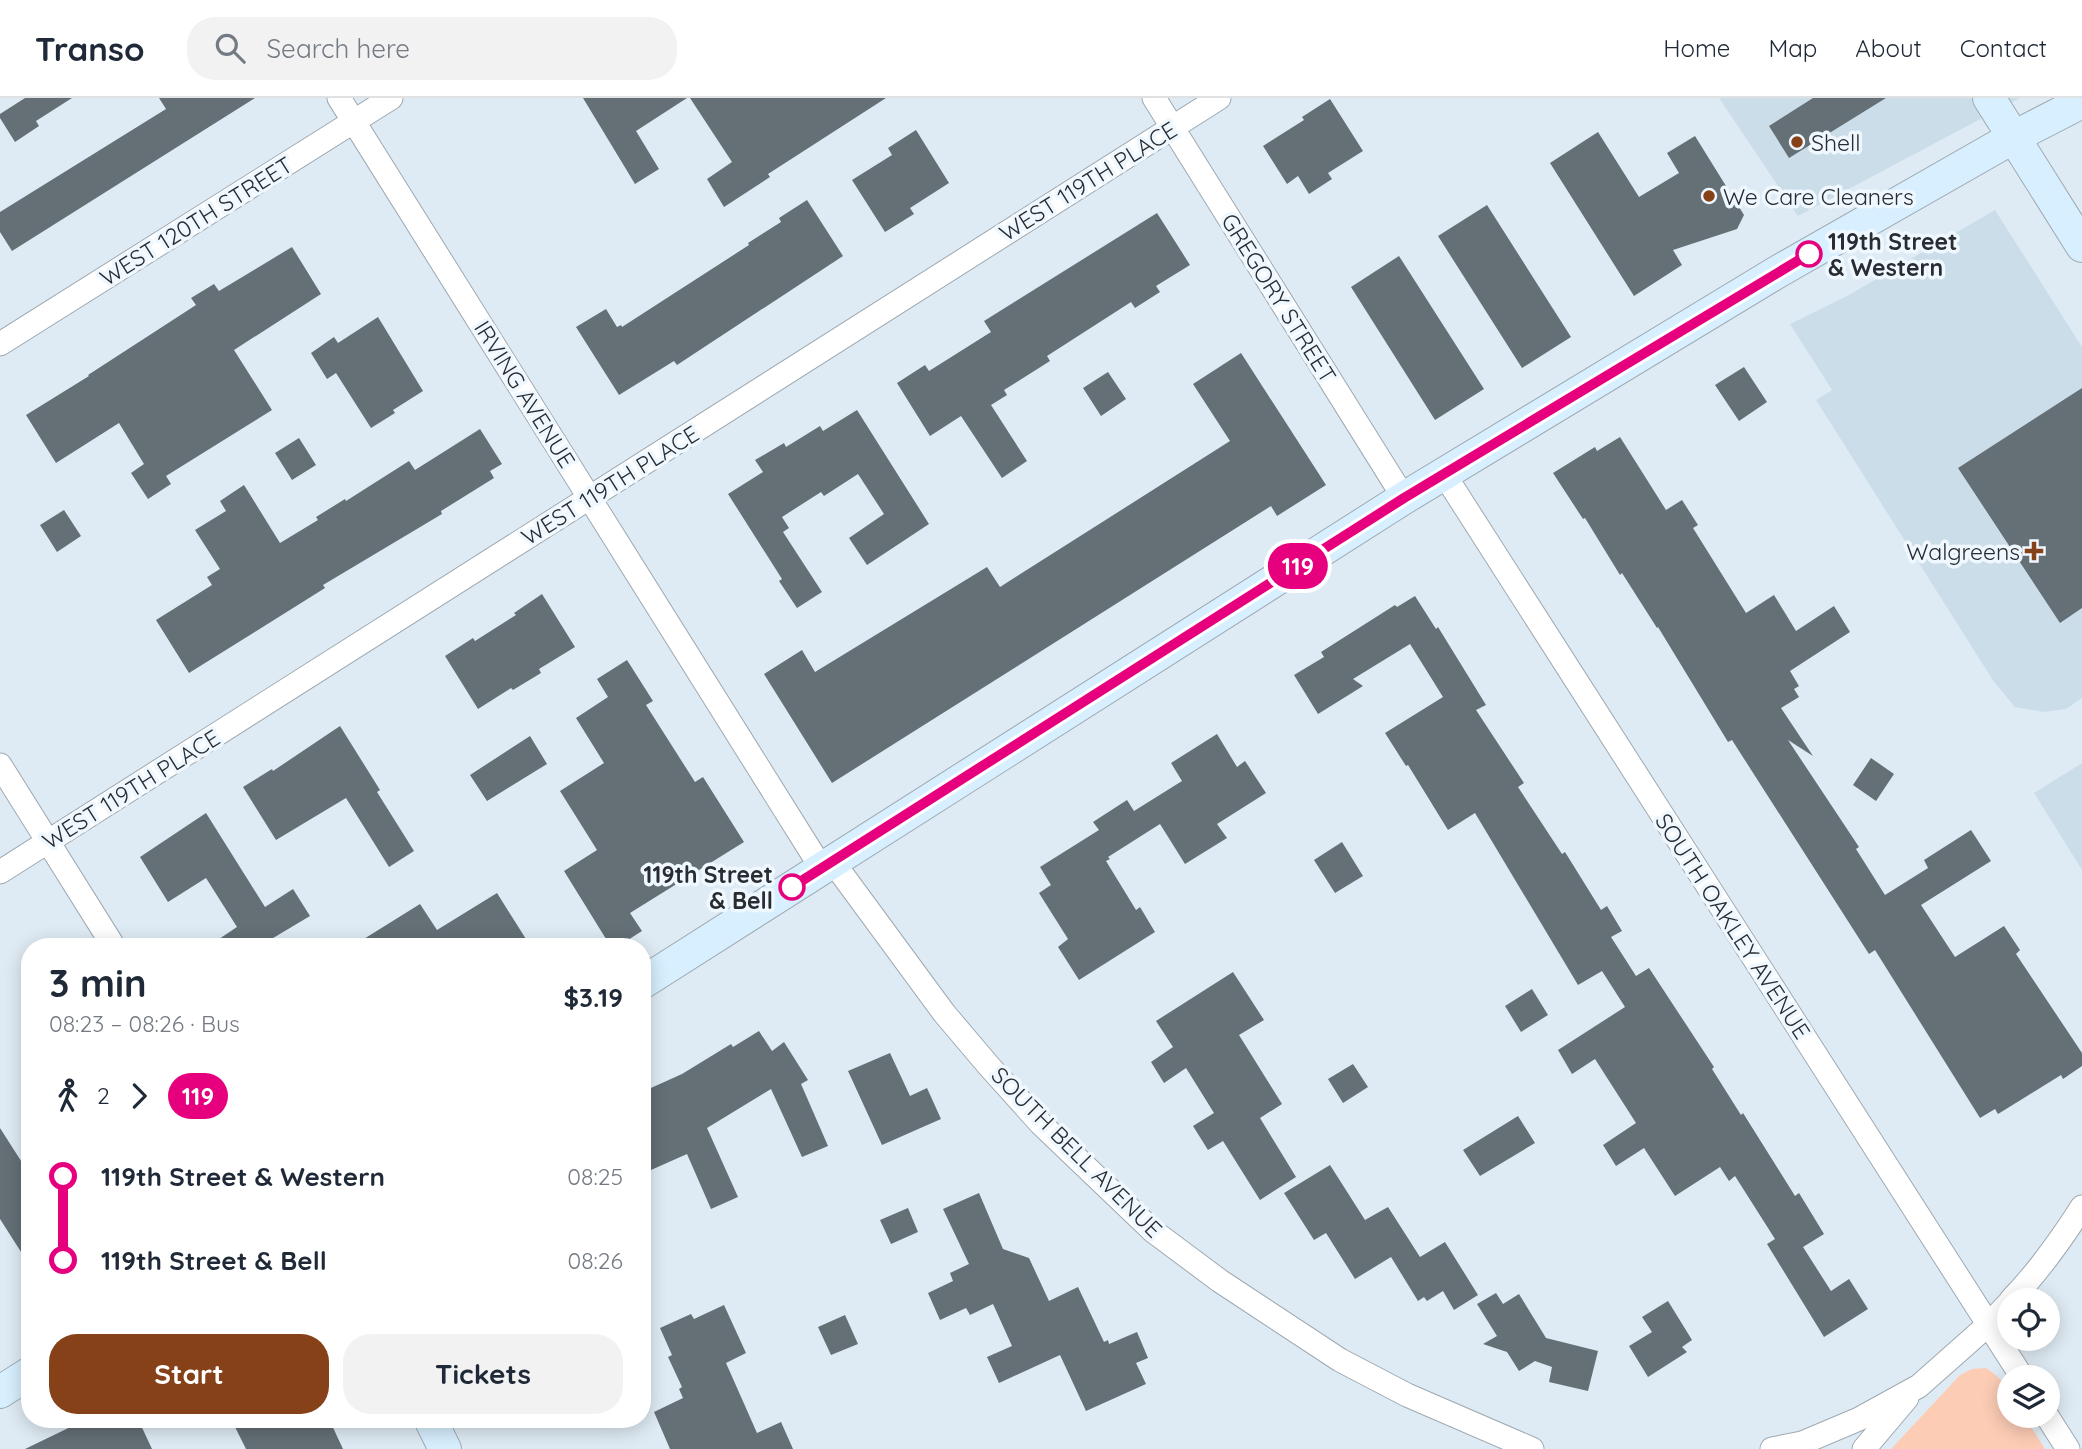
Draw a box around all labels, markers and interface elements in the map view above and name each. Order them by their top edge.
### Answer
search box [187,17,677,80]
text: Transo [35,28,145,69]
icon: search [211,29,249,67]
text: Search here [267,32,410,65]
text: Home [1663,33,1730,63]
text: Map [1768,33,1817,63]
text: About [1855,33,1922,63]
text: Contact [1960,33,2047,63]
street label: WEST 119TH PLACE [994,115,1182,247]
place label: Shell [1811,128,1861,157]
marker: Shell [1789,134,1805,150]
street label: WEST 120TH STREET [94,150,298,292]
place label: We Care Cleaners [1723,182,1914,211]
marker: We Care Cleaners [1701,188,1717,204]
street label: GREGORY STREET [1215,208,1343,388]
place label: 119th Street & Western [1828,227,1957,282]
marker: 119th Street & Western [1796,241,1822,267]
street label: IRVING AVENUE [468,315,582,473]
street label: WEST 119TH PLACE [516,419,704,551]
place label: Walgreens [1906,537,2020,566]
line badge: 119 [1258,543,1338,589]
marker: Walgreens [2026,543,2042,559]
text: 119 [1282,551,1314,581]
street label: WEST 119TH PLACE [37,723,225,855]
street label: SOUTH OAKLEY AVENUE [1649,808,1817,1044]
place label: 119th Street & Bell [644,860,773,915]
marker: 119th Street & Bell [779,874,805,900]
text: 3 min [49,959,147,1007]
text: $3.19 [563,981,623,1014]
text: 08:23 – 08:26 · Bus [49,1009,240,1038]
street label: SOUTH BELL AVENUE [986,1061,1168,1243]
icon: walk [49,1077,87,1115]
icon: forward [120,1077,158,1115]
text: 2 [97,1081,110,1110]
text: 119 [182,1081,214,1111]
text: 119th Street & Western [101,1160,385,1193]
text: 08:25 [567,1162,623,1191]
text: 119th Street & Bell [101,1244,327,1277]
text: 08:26 [567,1246,623,1275]
map controls [1997,1288,2060,1428]
button: locate [1997,1288,2060,1351]
button: Start [49,1334,329,1414]
button: Tickets [343,1334,623,1414]
button: layers [1997,1365,2060,1428]

